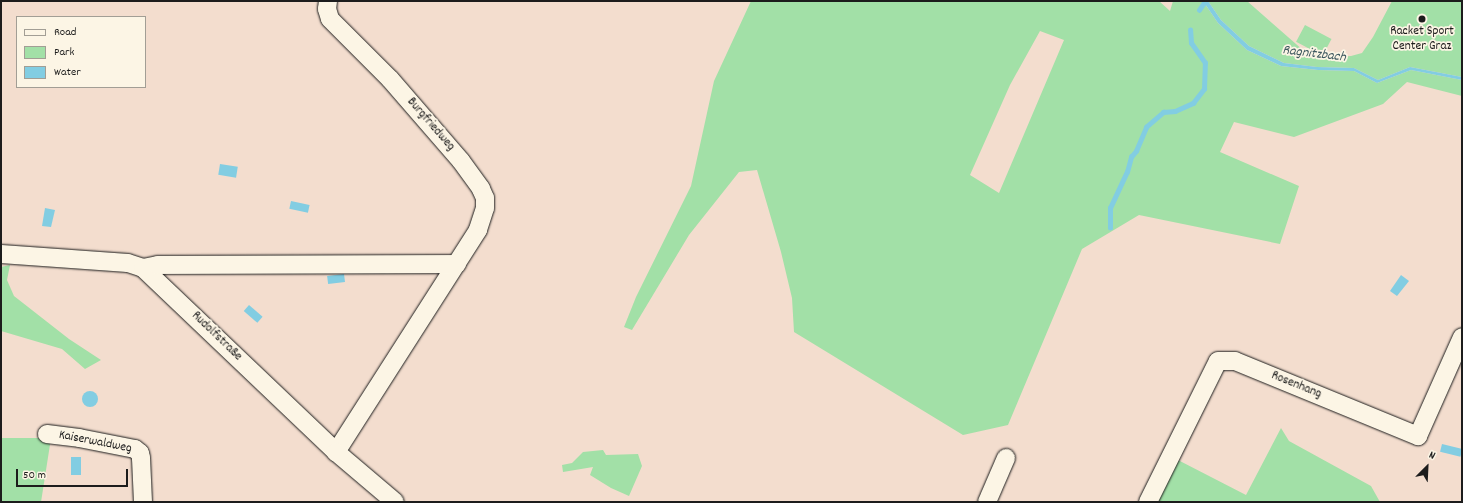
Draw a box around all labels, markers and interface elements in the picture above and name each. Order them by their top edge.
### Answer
marker: Racket Sport Center Graz [1417,14,1427,24]
legend [16,16,146,88]
text: Road [54,24,76,41]
place label: Racket Sport Center Graz [1390,25,1454,56]
water label: Ragnitzbach [1281,42,1347,66]
text: Park [54,44,74,61]
text: Water [54,64,81,81]
street label: Burgfriedweg [403,95,457,155]
street label: Rudolfstraße [187,309,245,365]
street label: Rosenhang [1268,369,1324,403]
street label: Kaiserwaldweg [57,428,133,458]
north arrow [1407,447,1447,487]
text: N [1426,448,1438,464]
scale bar [18,461,130,487]
text: 50 m [23,467,46,484]

